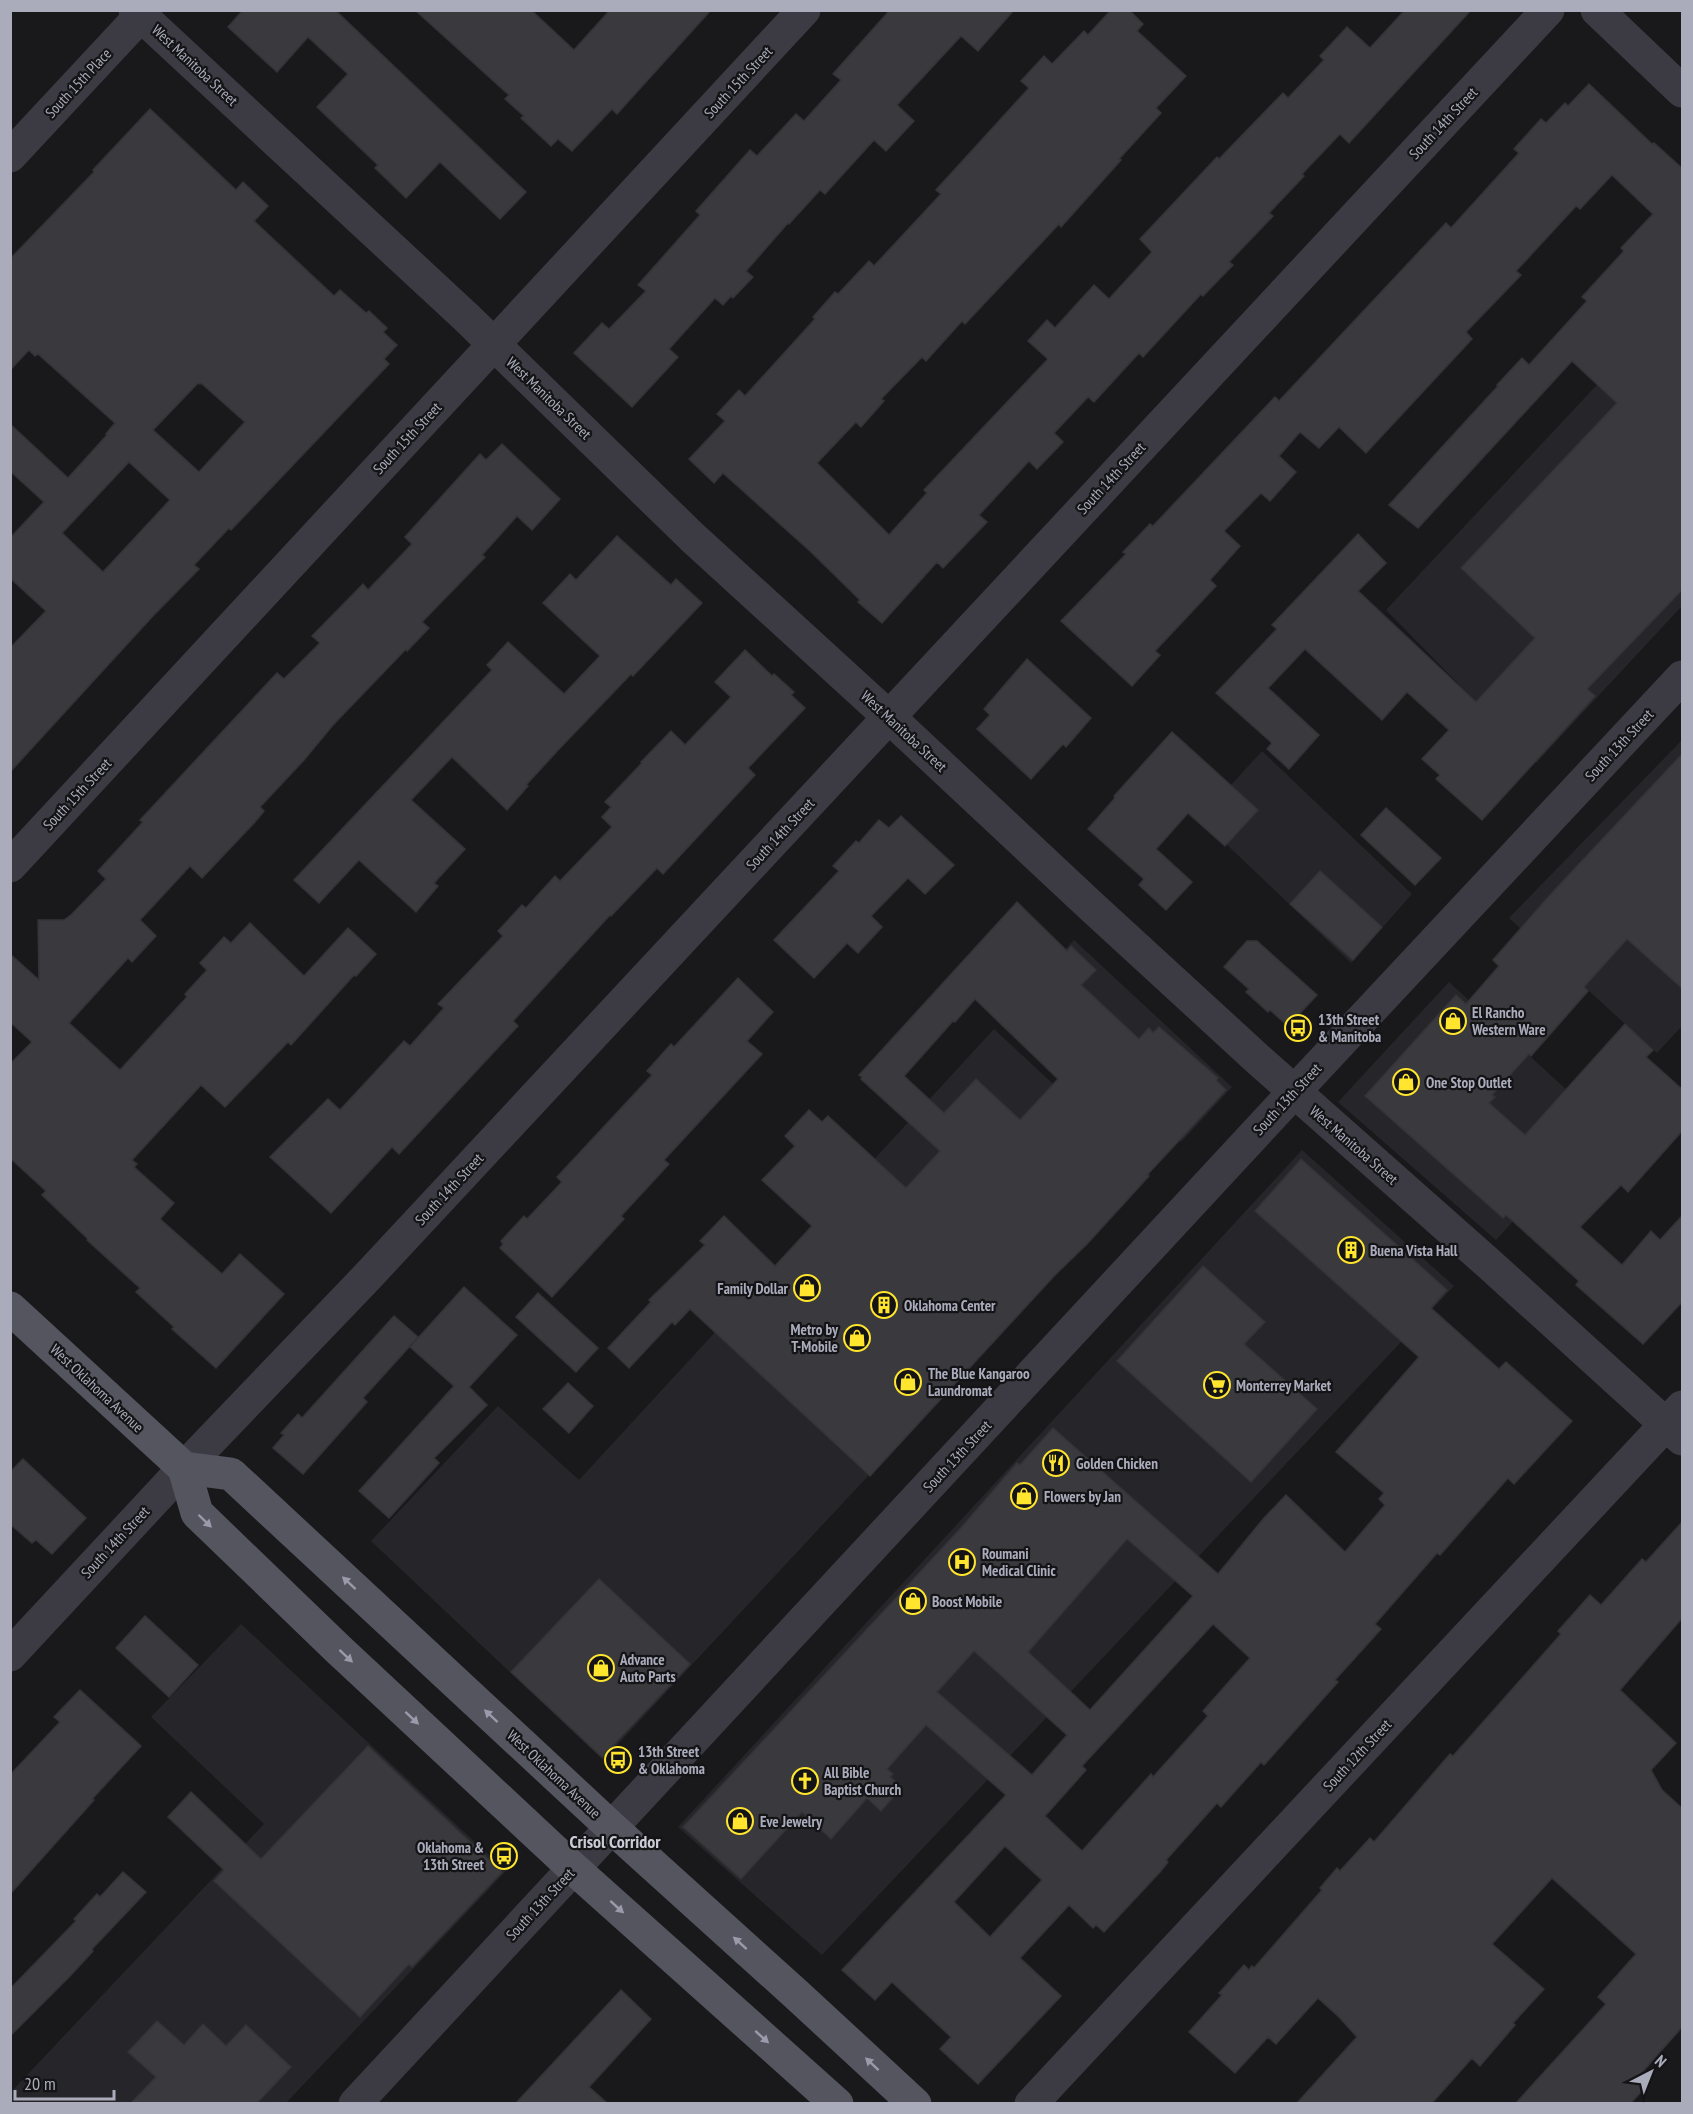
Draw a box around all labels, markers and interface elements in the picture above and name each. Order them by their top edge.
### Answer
street label: West Manitoba Street [148,20,242,110]
street label: South 15th Street [700,42,776,122]
street label: South 15th Place [41,44,115,122]
street label: South 14th Street [1405,83,1481,163]
street label: West Manitoba Street [503,353,595,443]
street label: South 15th Street [369,398,445,478]
street label: South 14th Street [1073,438,1149,518]
street label: West Manitoba Street [857,686,951,776]
street label: South 13th Street [1581,705,1657,785]
street label: South 15th Street [39,754,115,834]
street label: South 14th Street [742,794,818,874]
place label: El Rancho Western Ware [1471,1003,1546,1039]
shop icon: El Rancho Western Ware [1438,1006,1468,1036]
place label: 13th Street & Manitoba [1318,1010,1381,1046]
bus stop icon: 13th Street & Manitoba [1283,1013,1313,1043]
street label: South 13th Street [1249,1059,1325,1139]
shop icon: One Stop Outlet [1391,1067,1421,1097]
place label: One Stop Outlet [1426,1073,1512,1092]
street label: West Manitoba Street [1306,1102,1402,1188]
street label: South 14th Street [411,1149,487,1229]
building icon: Buena Vista Hall [1336,1235,1366,1265]
place label: Buena Vista Hall [1370,1241,1458,1260]
shop icon: Family Dollar [792,1273,822,1303]
place label: Family Dollar [717,1279,789,1298]
building icon: Oklahoma Center [869,1290,899,1320]
place label: Oklahoma Center [904,1296,996,1315]
place label: Metro by T-Mobile [791,1320,839,1356]
shop icon: Metro by T-Mobile [842,1323,872,1353]
street label: West Oklahoma Avenue [46,1340,148,1436]
place label: The Blue Kangaroo Laundromat [928,1364,1030,1400]
shop icon: The Blue Kangaroo Laundromat [893,1367,923,1397]
supermarket icon: Monterrey Market [1202,1370,1232,1400]
place label: Monterrey Market [1236,1376,1332,1395]
street label: South 13th Street [919,1416,995,1496]
restaurant icon: Golden Chicken [1041,1448,1071,1478]
place label: Golden Chicken [1076,1454,1158,1473]
shop icon: Flowers by Jan [1009,1481,1039,1511]
place label: Flowers by Jan [1044,1487,1121,1506]
street label: South 14th Street [77,1502,153,1582]
one-way arrow [198,1514,213,1528]
place label: Roumani Medical Clinic [982,1544,1056,1580]
hospital icon: Roumani Medical Clinic [947,1547,977,1577]
one-way arrow [341,1576,356,1590]
shop icon: Boost Mobile [898,1586,928,1616]
place label: Boost Mobile [932,1592,1002,1611]
one-way arrow [338,1649,353,1663]
place label: Advance Auto Parts [619,1650,676,1686]
shop icon: Advance Auto Parts [586,1653,616,1683]
one-way arrow [485,1709,499,1723]
one-way arrow [404,1711,419,1724]
street label: South 12th Street [1319,1715,1395,1795]
street label: West Oklahoma Avenue [503,1726,605,1822]
place label: 13th Street & Oklahoma [638,1742,705,1778]
bus stop icon: 13th Street & Oklahoma [603,1745,633,1775]
place label: All Bible Baptist Church [823,1763,901,1799]
church icon: All Bible Baptist Church [790,1766,820,1796]
shop icon: Eve Jewelry [725,1806,755,1836]
place label: Eve Jewelry [760,1812,823,1831]
district label: Crisol Corridor [569,1830,661,1853]
place label: Oklahoma & 13th Street [417,1838,485,1874]
bus stop icon: Oklahoma & 13th Street [489,1841,519,1871]
street label: South 13th Street [502,1864,578,1944]
one-way arrow [609,1900,624,1914]
one-way arrow [732,1936,747,1950]
one-way arrow [754,2030,769,2043]
north arrow [1621,2042,1681,2102]
text: N [1651,2051,1671,2071]
one-way arrow [865,2058,880,2071]
scale bar [15,2063,114,2101]
text: 20 m [24,2072,56,2095]

